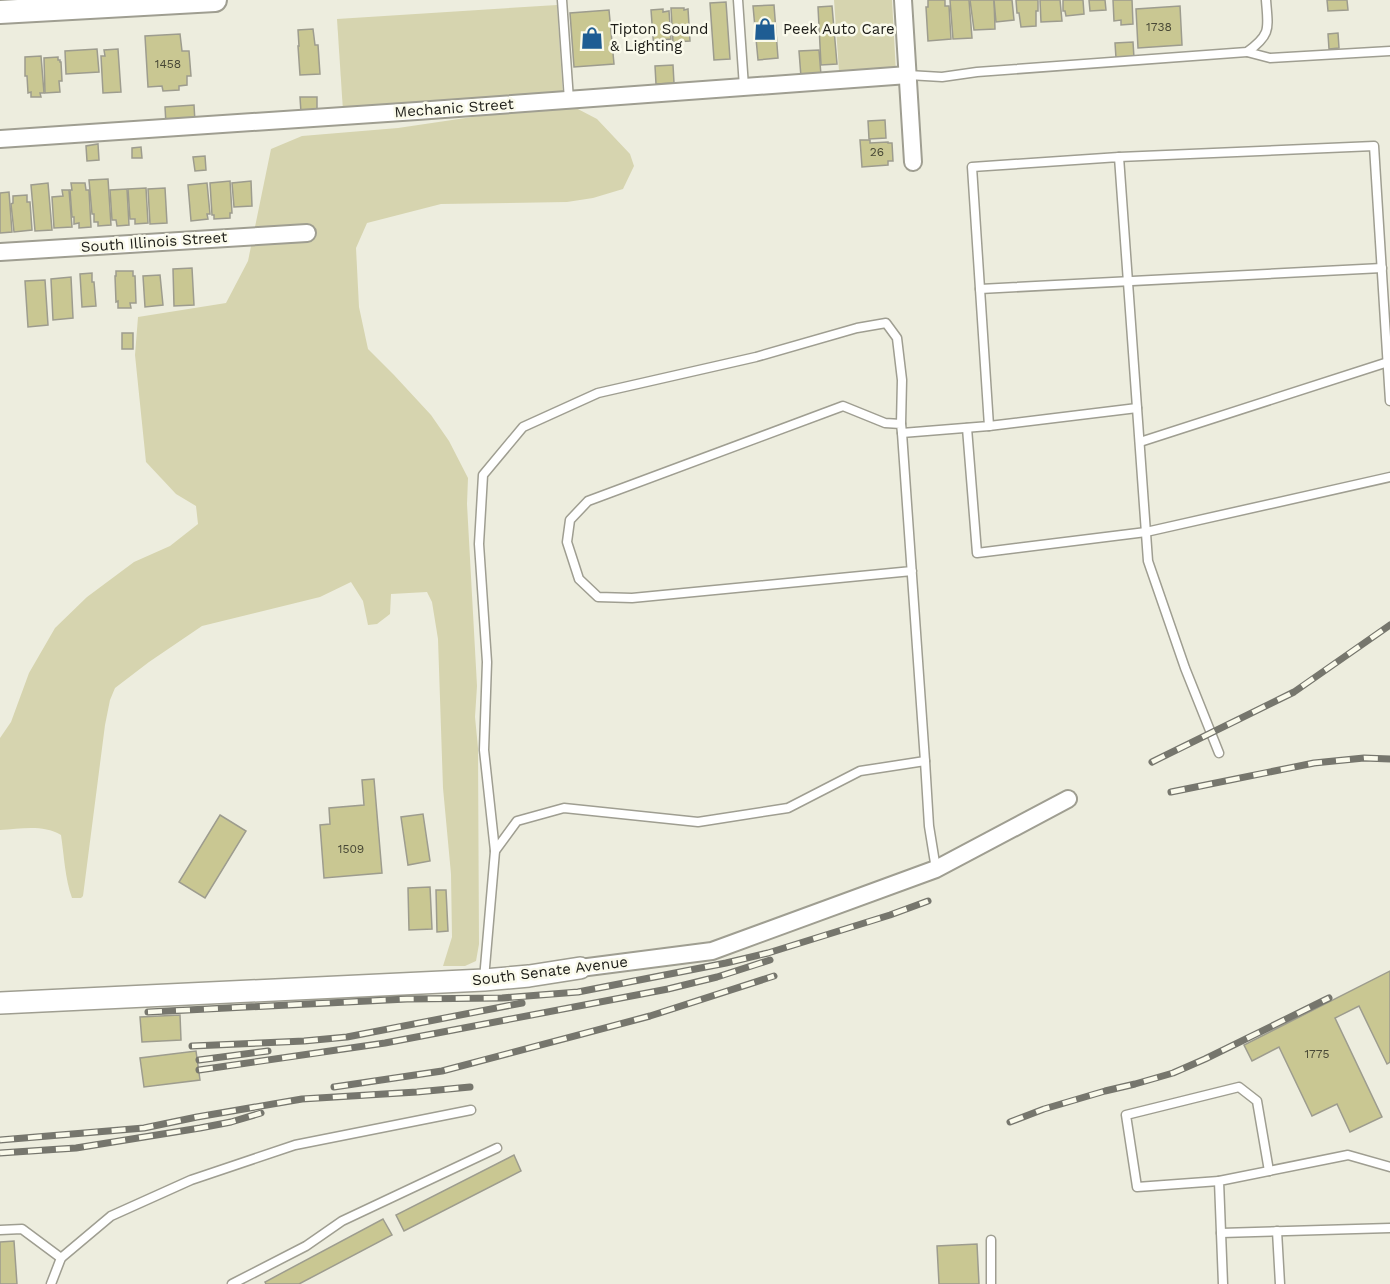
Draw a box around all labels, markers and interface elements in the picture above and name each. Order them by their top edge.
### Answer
shop icon: Peek Auto Care [752,16,778,42]
place label: Tipton Sound & Lighting [610,20,708,55]
place label: Peek Auto Care [783,20,895,38]
house number: 1738 [1146,20,1172,34]
shop icon: Tipton Sound & Lighting [579,25,605,51]
house number: 1458 [155,57,181,71]
street label: Mechanic Street [394,95,515,121]
house number: 26 [870,145,884,159]
street label: South Illinois Street [80,228,228,256]
house number: 1509 [338,842,364,856]
street label: South Senate Avenue [471,953,629,989]
house number: 1775 [1304,1047,1330,1061]

